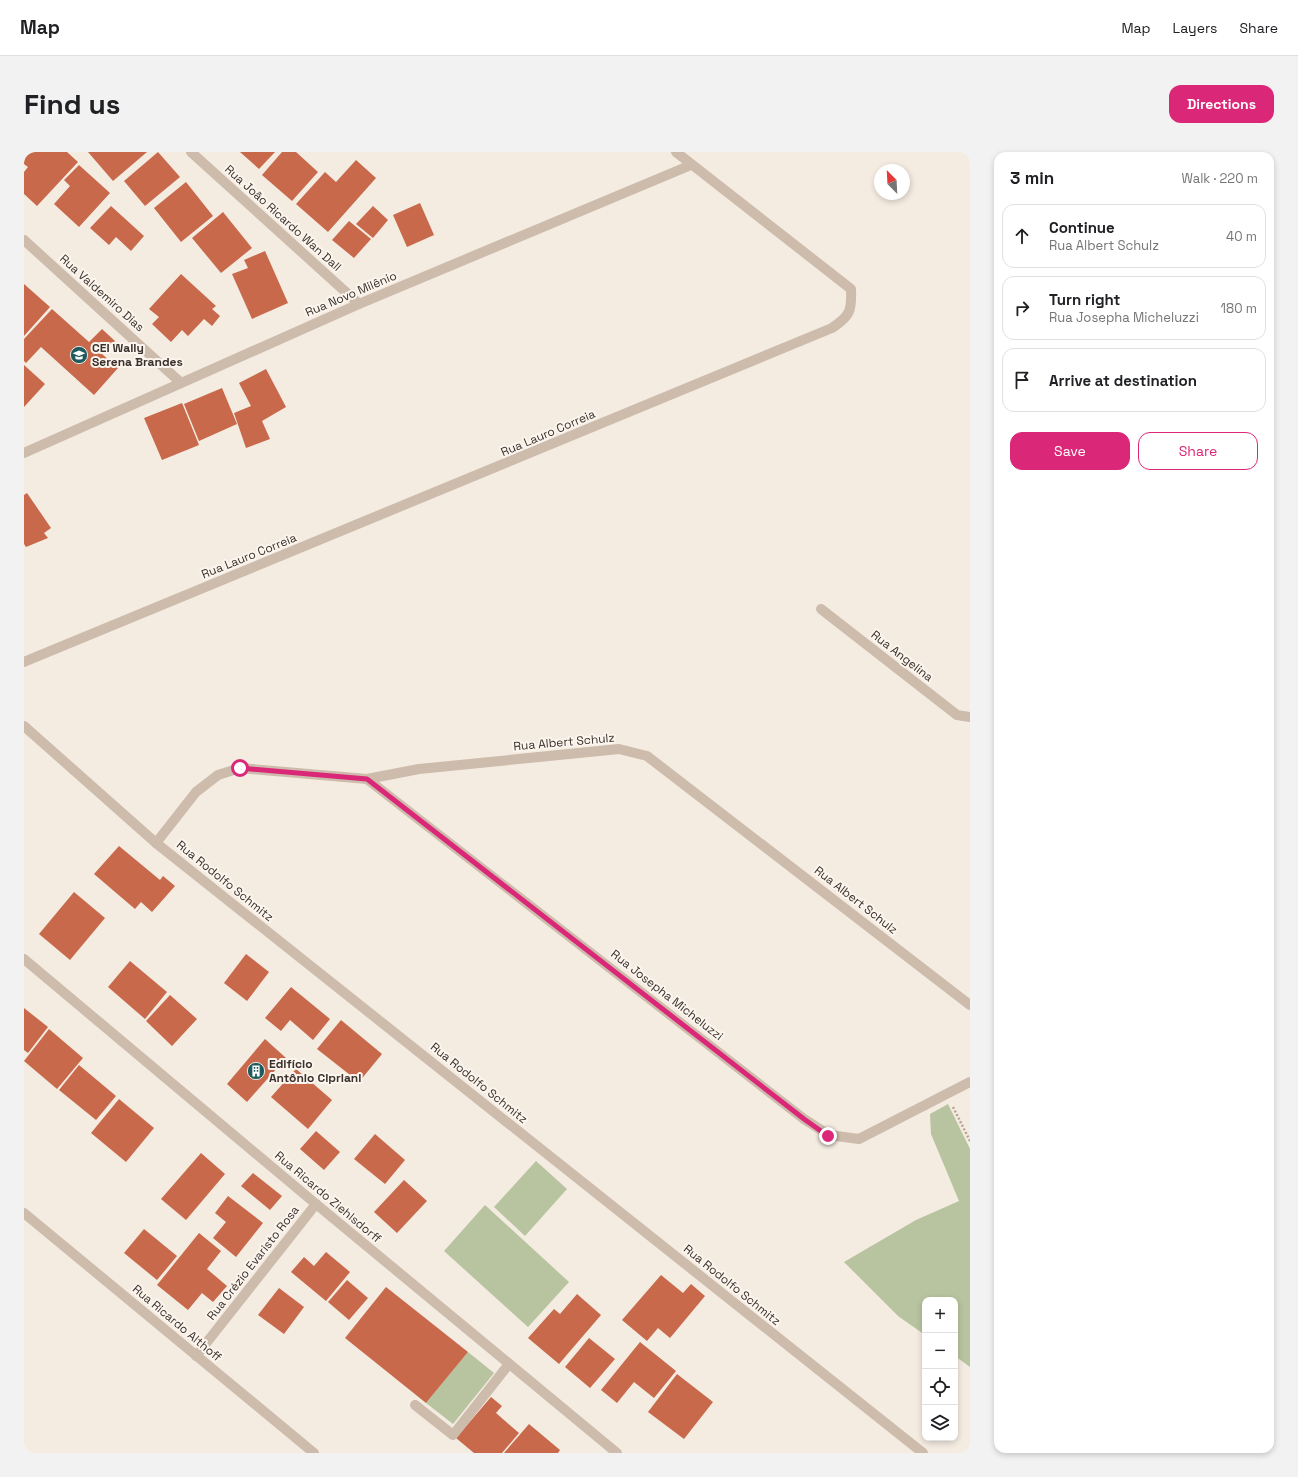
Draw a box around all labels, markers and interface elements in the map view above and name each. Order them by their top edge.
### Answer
text: Map [20,15,60,40]
text: Map [1121,19,1151,37]
text: Layers [1173,19,1217,37]
text: Share [1239,19,1278,37]
button: Directions [1169,85,1274,123]
text: Find us [24,86,121,122]
street label: Rua João Ricardo Wan Dall [221,161,345,275]
north arrow [874,164,910,200]
text: 3 min [1010,167,1054,189]
text: Walk · 220 m [1181,170,1258,187]
text: Continue [1049,218,1115,237]
icon: ahead [1011,225,1033,247]
text: 40 m [1226,228,1257,245]
text: Rua Albert Schulz [1049,237,1159,254]
street label: Rua Valdemiro Dias [56,251,148,335]
street label: Rua Novo Milênio [303,268,399,320]
text: Turn right [1049,290,1120,309]
icon: right [1011,297,1033,319]
text: 180 m [1221,300,1257,317]
text: Rua Josepha Micheluzzi [1049,309,1199,326]
place label: CEI Wally Serena Brandes [92,340,183,370]
school or university icon: CEI Wally Serena Brandes [69,345,89,365]
icon: arrive [1011,369,1033,391]
text: Arrive at destination [1049,371,1197,390]
street label: Rua Lauro Correia [498,406,598,460]
button: Save [1010,432,1130,470]
button: Share [1138,432,1258,470]
street label: Rua Lauro Correia [199,530,299,582]
street label: Rua Angelina [868,627,936,685]
street label: Rua Albert Schulz [513,730,615,754]
route start [231,759,249,777]
street label: Rua Rodolfo Schmitz [173,837,277,925]
street label: Rua Albert Schulz [811,862,901,938]
street label: Rua Josepha Micheluzzi [608,946,726,1044]
street label: Rua Rodolfo Schmitz [427,1039,531,1127]
place label: Edifício Antônio Cipriani [269,1056,361,1086]
building icon: Edifício Antônio Cipriani [246,1061,266,1081]
route end [819,1127,837,1145]
street label: Rua Ricardo Ziehlsdorff [271,1148,385,1246]
street label: Rua Crézio Evaristo Rosa [203,1202,303,1324]
street label: Rua Rodolfo Schmitz [680,1241,784,1329]
street label: Rua Ricardo Althoff [129,1281,225,1365]
map controls [922,1297,958,1441]
button: + [922,1297,958,1333]
button: − [922,1333,958,1369]
button: locate [922,1369,958,1405]
button: layers [922,1405,958,1441]

